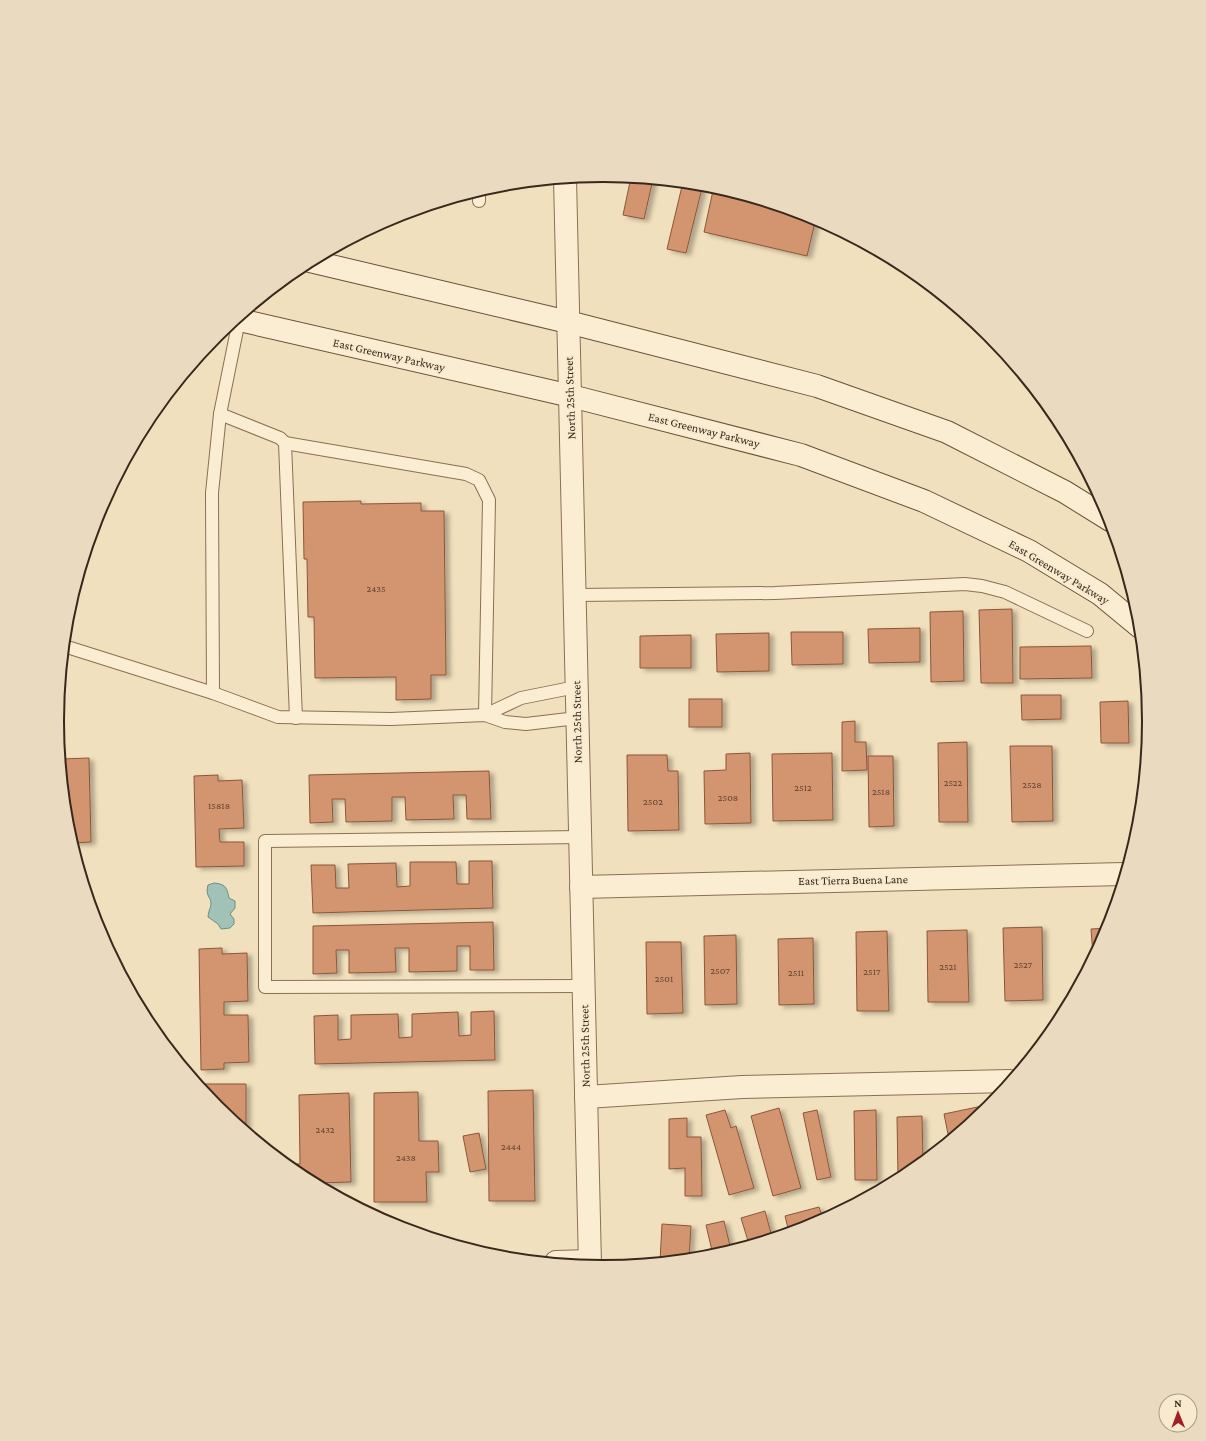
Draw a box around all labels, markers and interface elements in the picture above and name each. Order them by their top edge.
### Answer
street label: East Greenway Parkway [332,335,447,375]
street label: North 25th Street [562,355,578,440]
street label: East Greenway Parkway [647,409,762,451]
street label: East Greenway Parkway [1006,537,1112,608]
house number: 2435 [366,583,386,594]
street label: North 25th Street [569,679,585,764]
house number: 2522 [944,777,963,788]
house number: 2528 [1022,779,1042,790]
house number: 2512 [794,782,812,793]
house number: 2518 [872,786,890,797]
house number: 2508 [718,792,738,803]
house number: 2502 [643,796,663,807]
house number: 15818 [208,800,230,811]
street label: East Tierra Buena Lane [798,872,908,888]
house number: 2527 [1014,959,1033,970]
house number: 2521 [939,961,957,972]
house number: 2507 [710,965,730,976]
house number: 2517 [863,966,881,977]
house number: 2511 [788,967,804,978]
house number: 2501 [655,973,673,984]
street label: North 25th Street [577,1003,593,1088]
house number: 2432 [315,1124,335,1135]
house number: 2444 [501,1141,521,1152]
house number: 2438 [396,1152,416,1163]
north arrow [1158,1393,1198,1433]
text: N [1174,1397,1182,1409]

